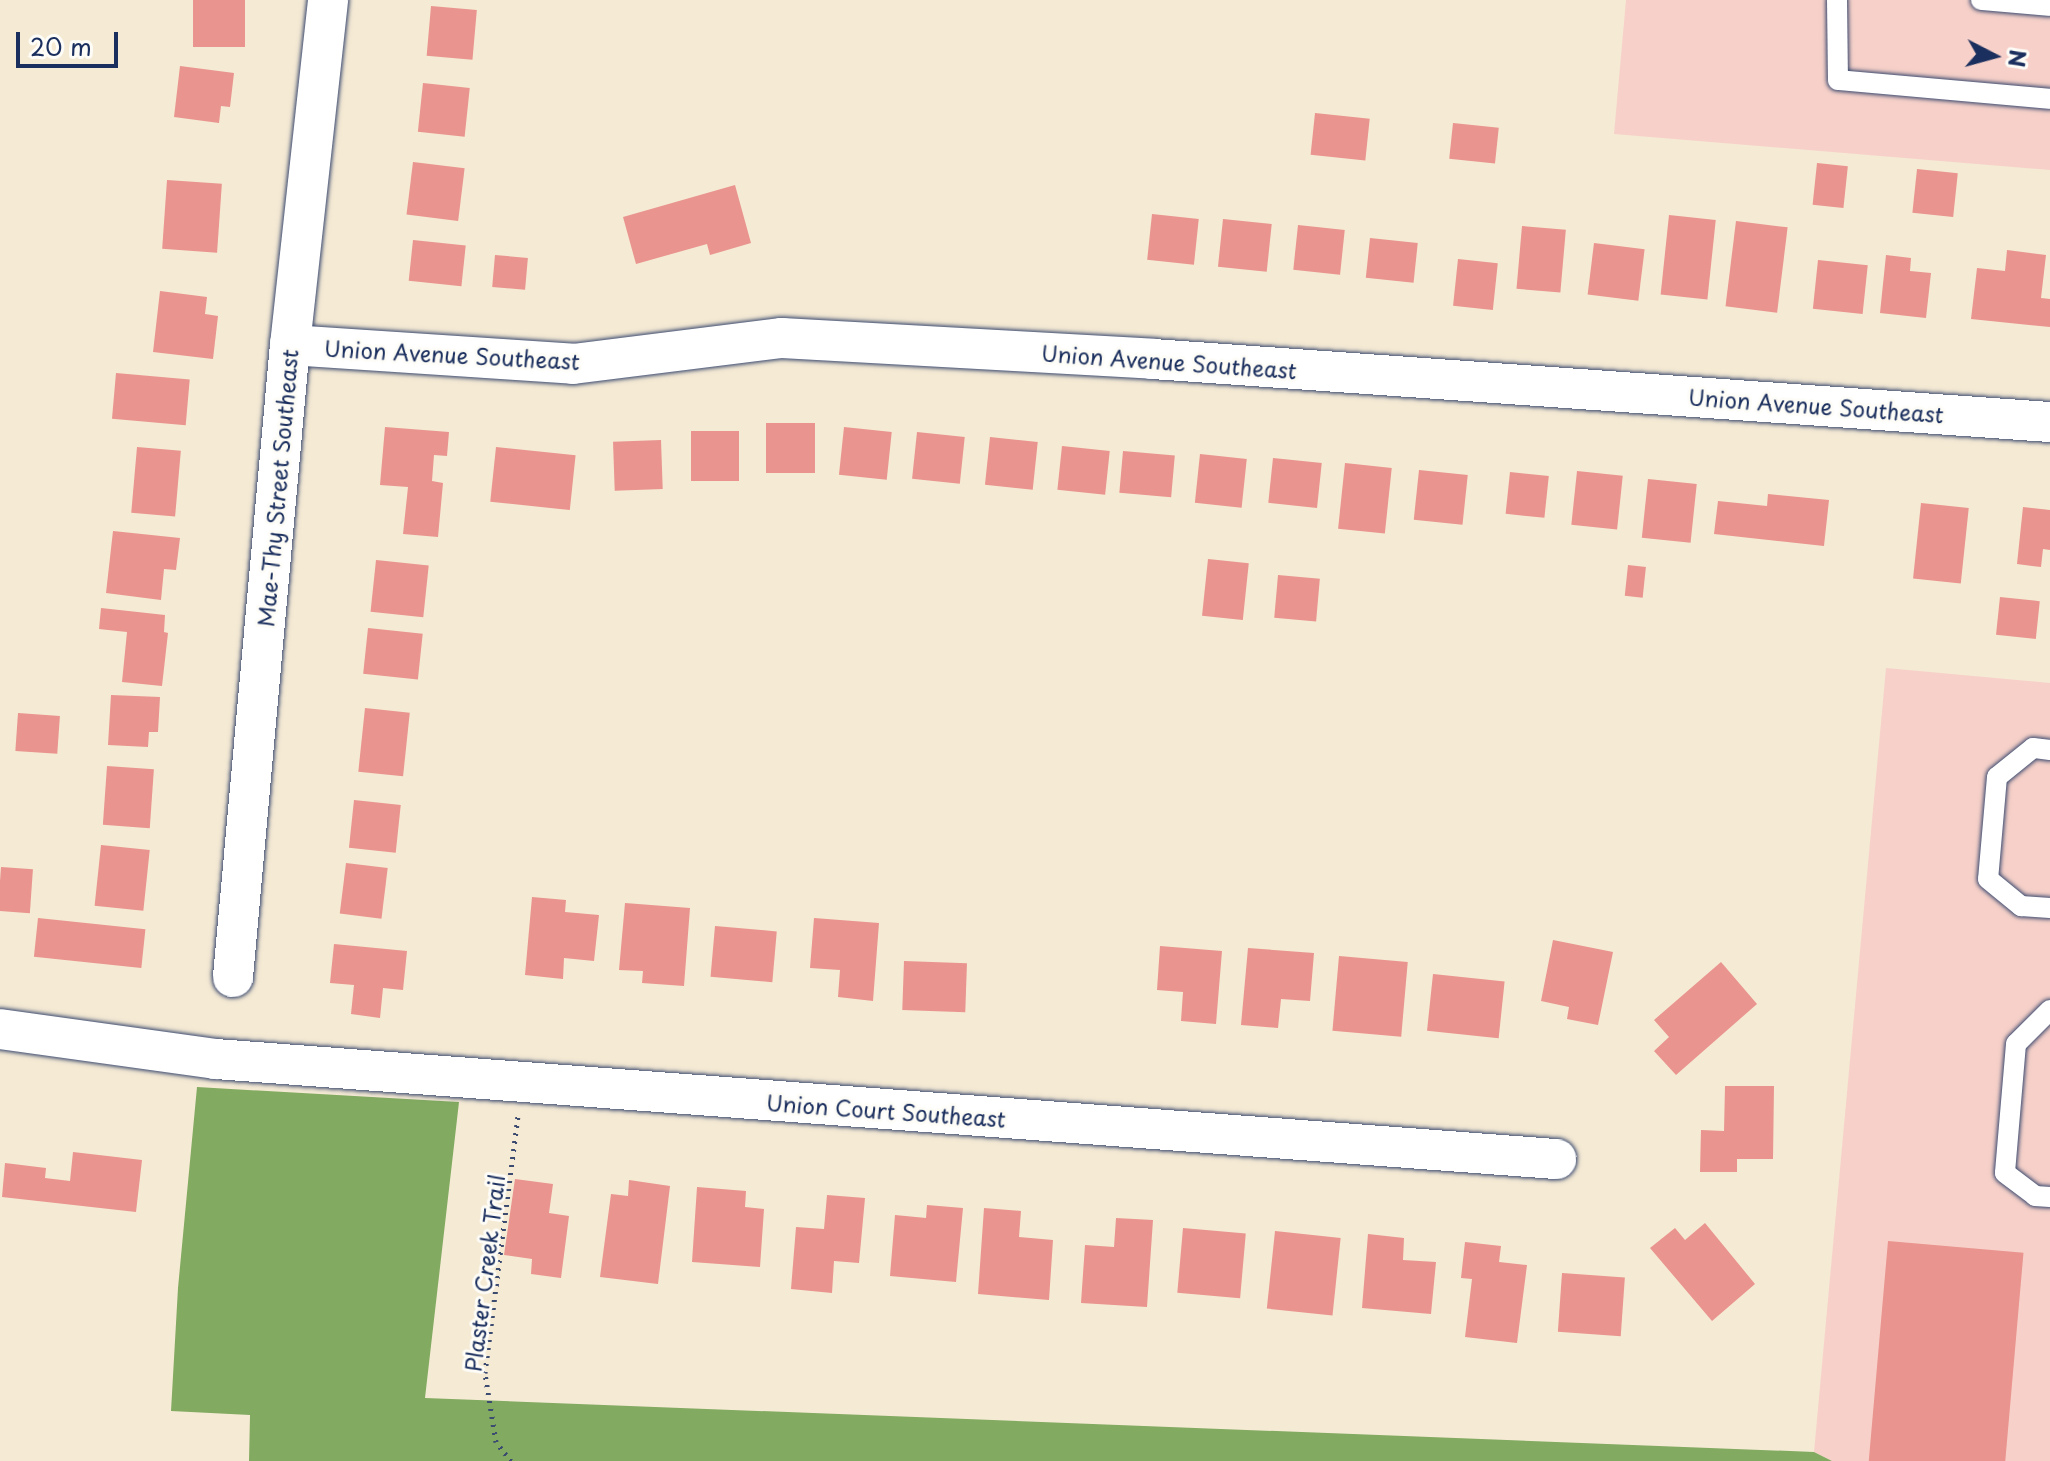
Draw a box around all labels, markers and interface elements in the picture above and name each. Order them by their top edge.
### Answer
scale bar [20,16,122,66]
north arrow [1954,16,2034,96]
text: 20 m [30,28,92,64]
text: N [2001,48,2036,69]
street label: Union Avenue Southeast [324,334,580,374]
street label: Union Avenue Southeast [1041,339,1297,383]
street label: Mae-Thy Street Southeast [252,347,302,629]
street label: Union Avenue Southeast [1688,383,1944,427]
street label: Union Court Southeast [765,1088,1007,1132]
street label: Plaster Creek Trail [459,1171,509,1375]

